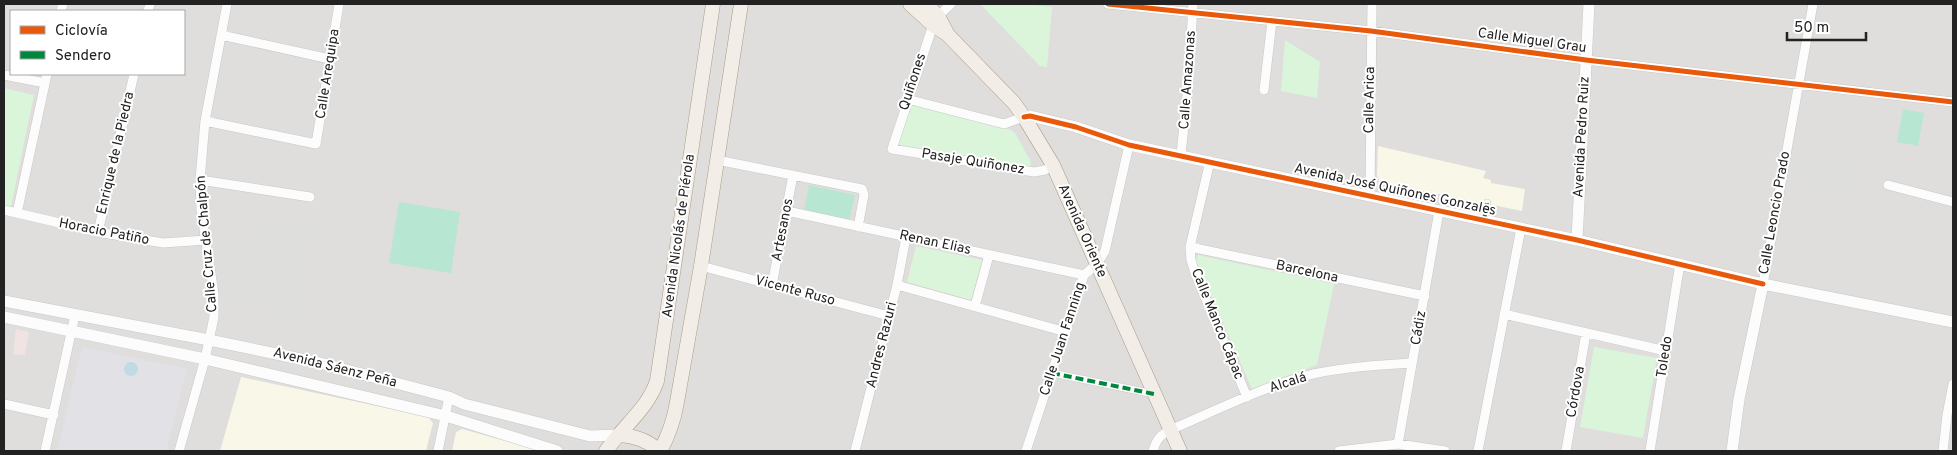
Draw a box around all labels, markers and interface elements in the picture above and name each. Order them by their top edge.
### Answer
legend [10,10,185,75]
scale bar [1787,10,1866,42]
text: 50 m [1794,19,1829,38]
text: Ciclovía [55,22,108,41]
street label: Calle Miguel Grau [1477,25,1587,57]
street label: Calle Arequipa [312,28,344,120]
street label: Calle Amazonas [1176,30,1200,130]
text: Sendero [55,47,111,66]
street label: Quiñones [896,51,930,113]
street label: Calle Arica [1361,67,1379,133]
street label: Avenida Pedro Ruiz [1570,76,1594,198]
street label: Enrique de la Piedra [94,90,138,216]
street label: Pasaje Quiñonez [920,145,1026,179]
street label: Calle Leoncio Prado [1756,150,1794,276]
street label: Avenida Nicolás de Piérola [659,153,699,319]
street label: Avenida José Quiñones Gonzales [1292,160,1498,220]
street label: Calle Cruz de Chalpón [193,175,221,313]
street label: Avenida Oriente [1054,182,1110,280]
street label: Artesanos [769,197,797,263]
street label: Horacio Patiño [57,215,151,249]
street label: Renan Elias [898,227,972,259]
street label: Barcelona [1274,257,1340,287]
street label: Calle Manco Cápac [1187,266,1247,382]
street label: Vicente Ruso [753,272,837,310]
street label: Calle Juan Fanning [1037,280,1089,398]
street label: Andres Razuri [863,300,901,390]
street label: Cádiz [1408,309,1430,347]
street label: Toledo [1653,335,1677,379]
street label: Avenida Sáenz Peña [271,344,399,392]
street label: Córdova [1563,365,1589,419]
street label: Alcalá [1267,369,1309,397]

